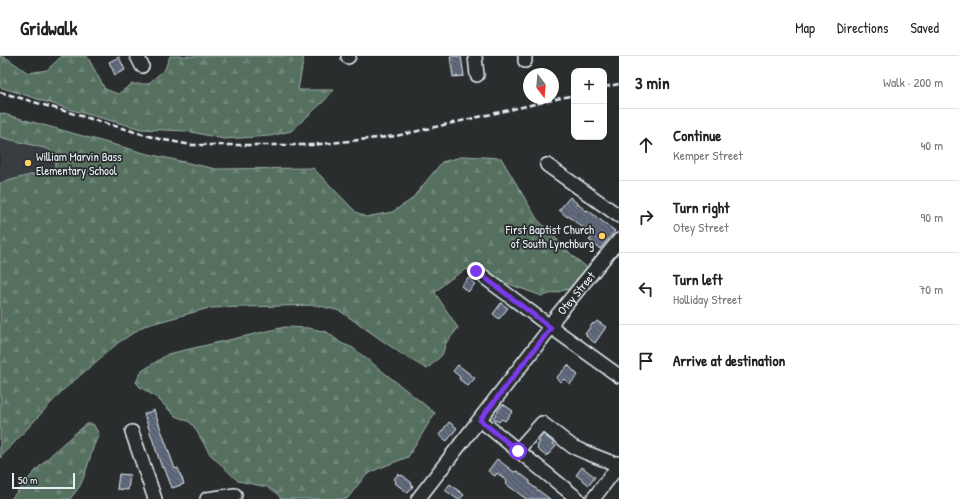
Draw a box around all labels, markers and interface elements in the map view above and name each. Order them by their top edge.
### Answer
text: Gridwalk [20,15,77,41]
text: Map [795,18,815,37]
text: Directions [837,18,888,37]
text: Saved [910,18,939,37]
north arrow [523,68,559,104]
map controls [571,68,607,140]
button: + [571,68,607,104]
text: 3 min [635,71,670,94]
text: Walk · 200 m [883,73,943,91]
button: − [571,104,607,140]
text: Continue [673,125,721,146]
icon: ahead [635,134,657,156]
text: 40 m [920,136,943,154]
text: Kemper Street [673,146,743,164]
place label: William Marvin Bass Elementary School [36,148,122,179]
marker: William Marvin Bass Elementary School [23,158,33,168]
text: Turn right [673,197,729,218]
icon: right [635,206,657,228]
text: 90 m [921,208,943,226]
text: Otey Street [673,218,729,236]
place label: First Baptist Church of South Lynchburg [505,221,594,252]
marker: First Baptist Church of South Lynchburg [597,231,607,241]
route end [467,262,485,280]
street label: Otey Street [553,267,599,318]
text: Turn left [673,269,723,290]
icon: left [635,278,657,300]
text: 70 m [919,280,943,298]
text: Holliday Street [673,290,742,308]
icon: arrive [635,350,657,372]
text: Arrive at destination [673,350,785,371]
route start [509,442,527,460]
scale bar [12,471,75,490]
text: 50 m [18,473,38,487]

